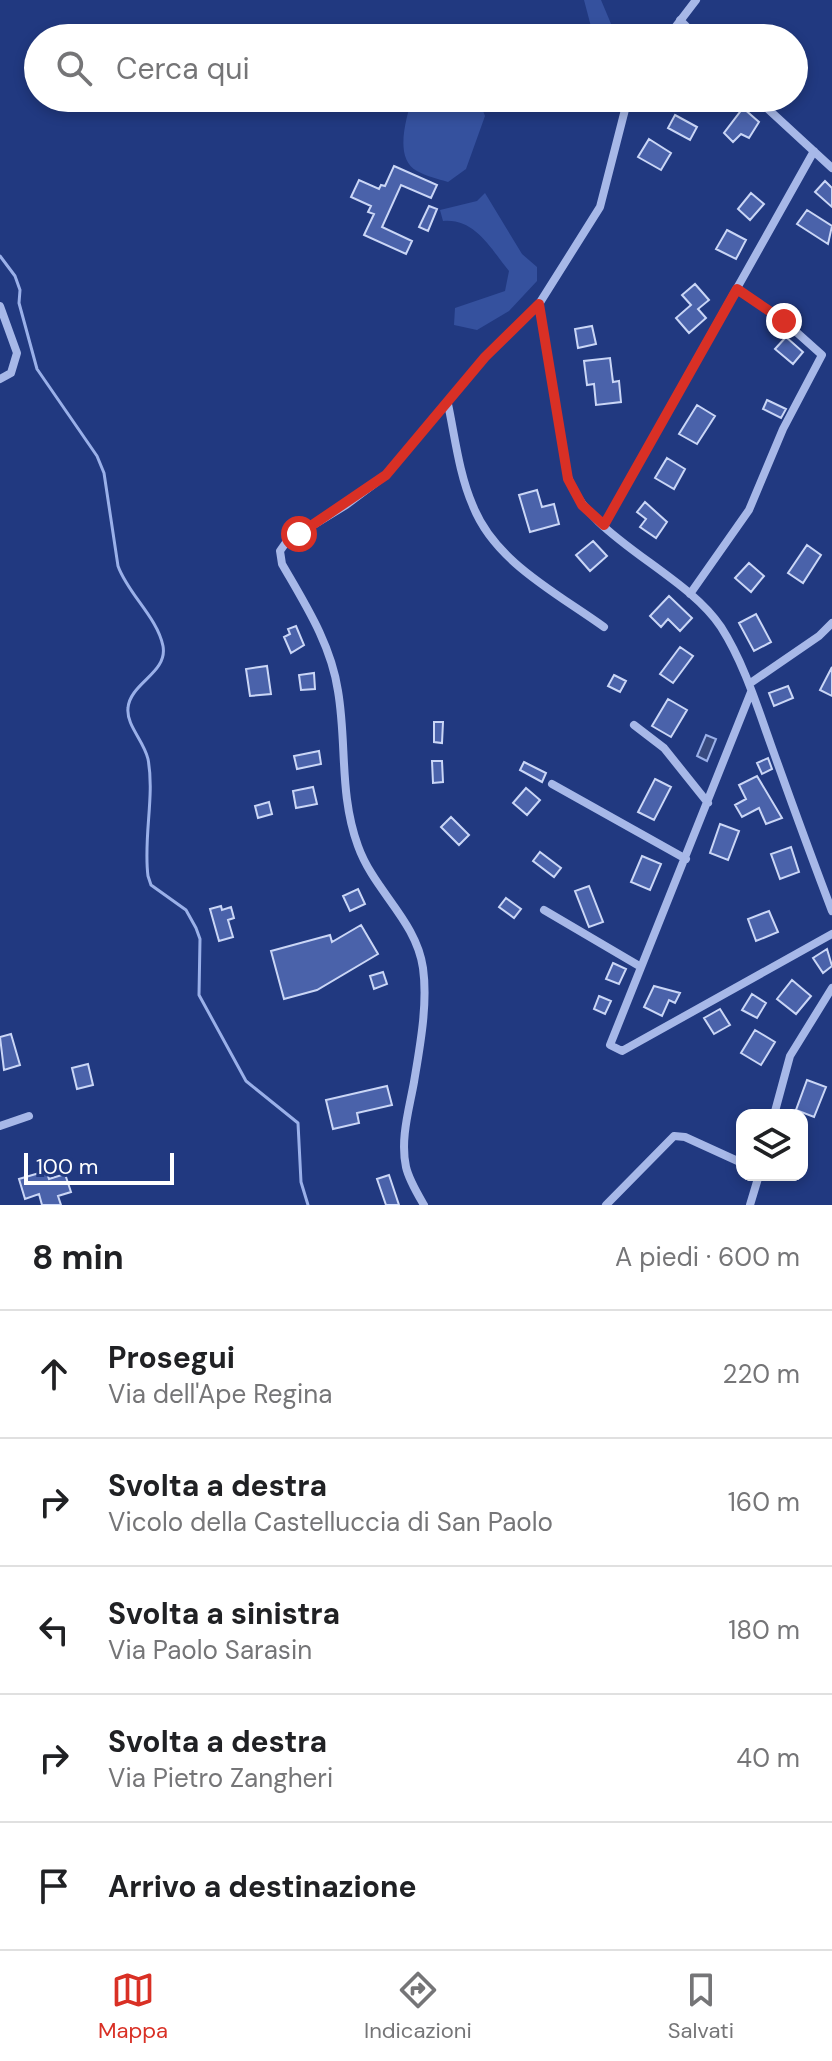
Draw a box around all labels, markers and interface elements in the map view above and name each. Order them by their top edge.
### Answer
search box [24,24,808,112]
icon: search [52,46,96,90]
text: Cerca qui [116,49,250,88]
route end [766,303,802,339]
route start [281,516,317,552]
map controls [736,1109,808,1181]
button: layers [736,1109,808,1181]
scale bar [24,1149,174,1185]
text: 100 m [36,1152,98,1181]
text: 8 min [32,1235,124,1280]
text: A piedi · 600 m [615,1240,800,1274]
text: Prosegui [108,1338,235,1377]
icon: ahead [32,1352,76,1396]
text: 220 m [722,1357,800,1391]
text: Via dell'Ape Regina [108,1377,332,1411]
text: Svolta a destra [108,1466,327,1505]
icon: right [32,1480,76,1524]
text: 160 m [728,1485,800,1519]
text: Vicolo della Castelluccia di San Paolo [108,1505,553,1539]
text: Svolta a sinistra [108,1594,340,1633]
icon: left [32,1608,76,1652]
text: 180 m [728,1613,800,1647]
text: Via Paolo Sarasin [108,1633,312,1667]
text: Svolta a destra [108,1722,327,1761]
icon: right [32,1736,76,1780]
text: 40 m [736,1741,800,1775]
text: Via Pietro Zangheri [108,1761,333,1795]
icon: arrive [32,1864,76,1908]
text: Arrivo a destinazione [108,1867,417,1906]
tab: Mappa [98,1968,168,2045]
tab: Indicazioni [364,1968,472,2045]
tab: Salvati [668,1968,734,2045]

